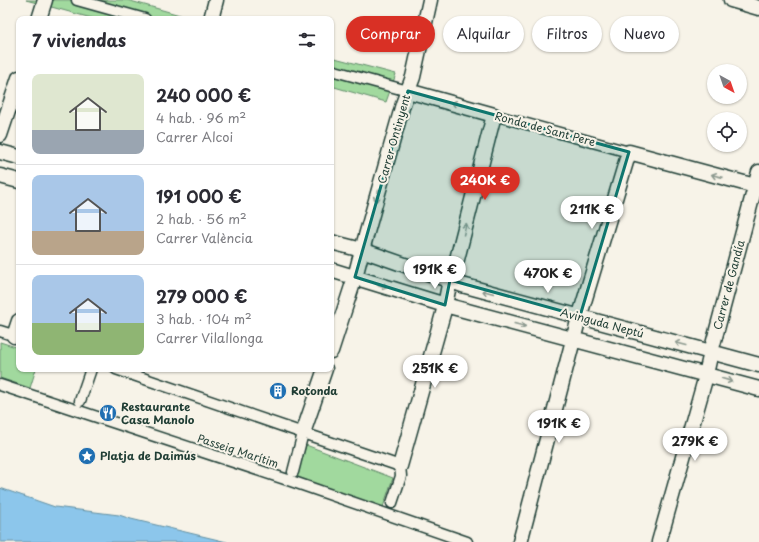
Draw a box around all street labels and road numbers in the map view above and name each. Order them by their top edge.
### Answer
street label: Carrer Ontinyent [373,92,415,185]
street label: Ronda de Sant Pere [493,107,597,150]
street label: Carrer de Gandía [708,238,749,332]
street label: Avinguda Neptú [558,303,646,342]
street label: Passeig Marítim [195,429,281,472]

